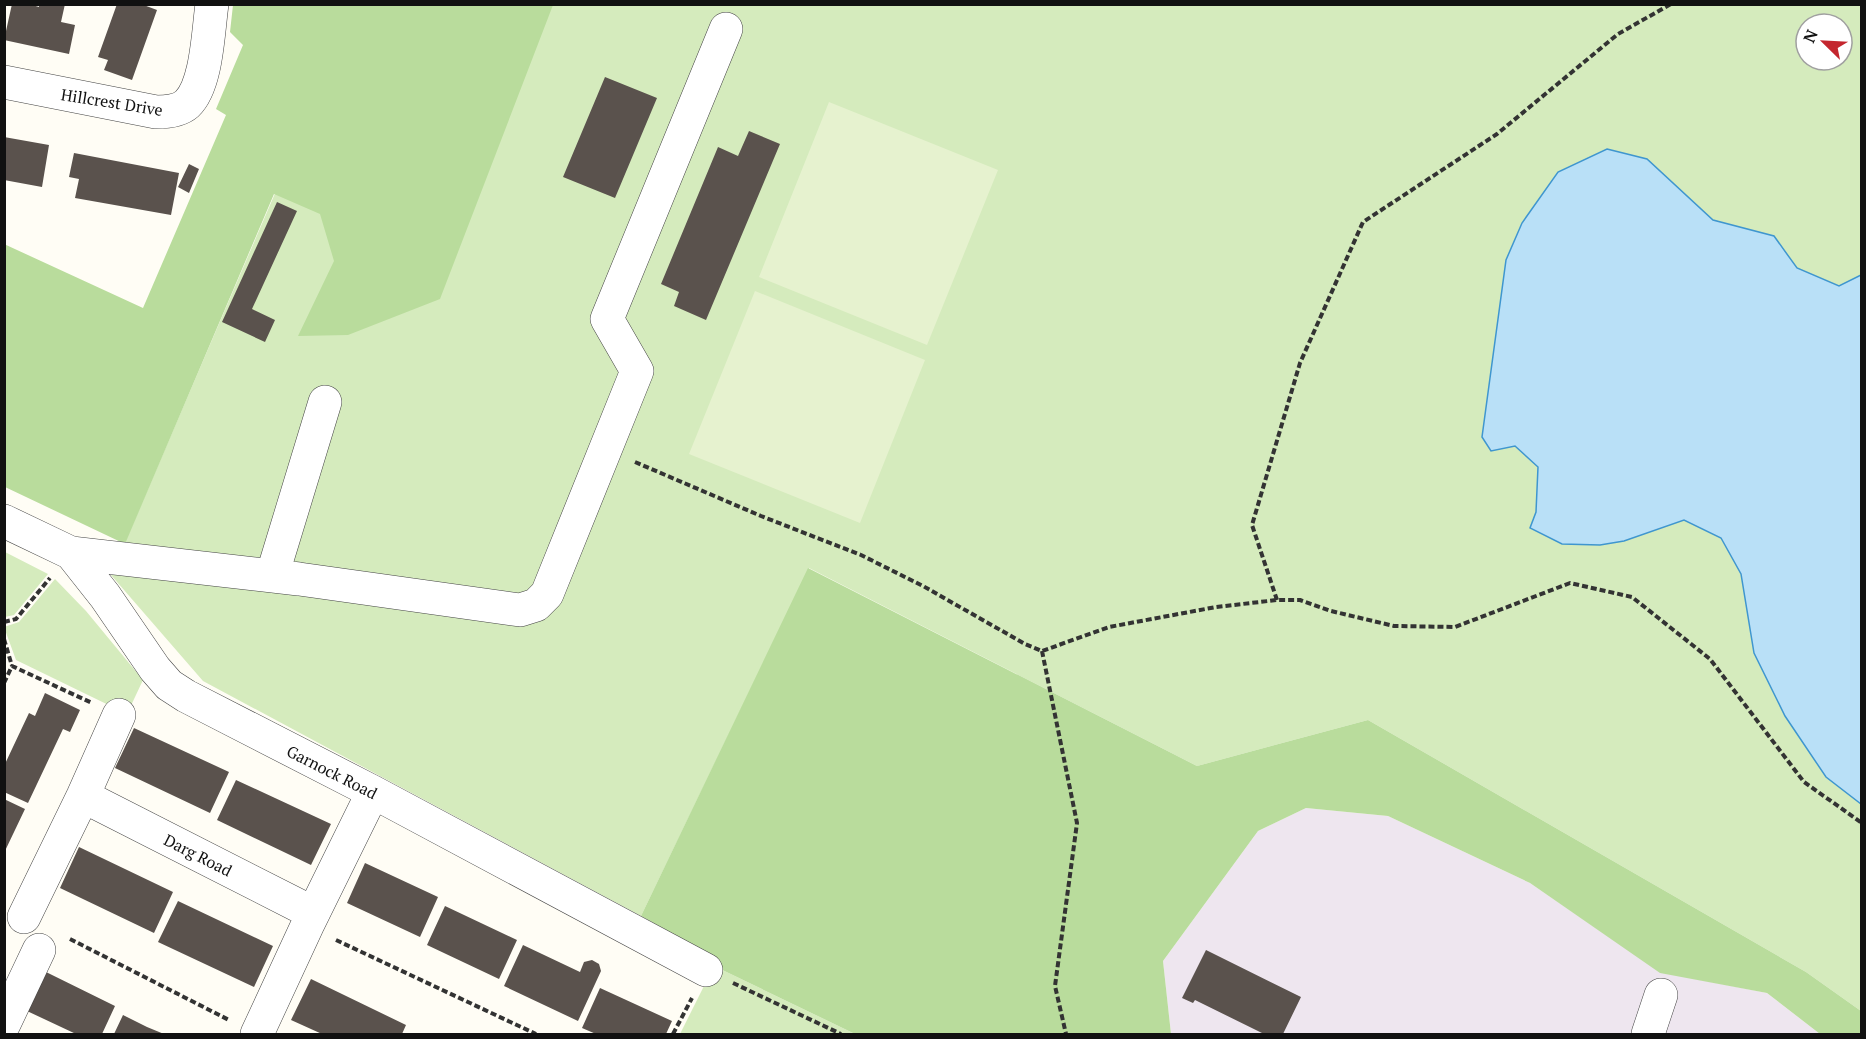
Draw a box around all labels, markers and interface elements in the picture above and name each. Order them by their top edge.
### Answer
north arrow [1794,12,1854,72]
text: N [1798,26,1823,46]
street label: Hillcrest Drive [60,83,164,121]
street label: Garnock Road [283,740,381,804]
street label: Darg Road [160,829,236,882]

